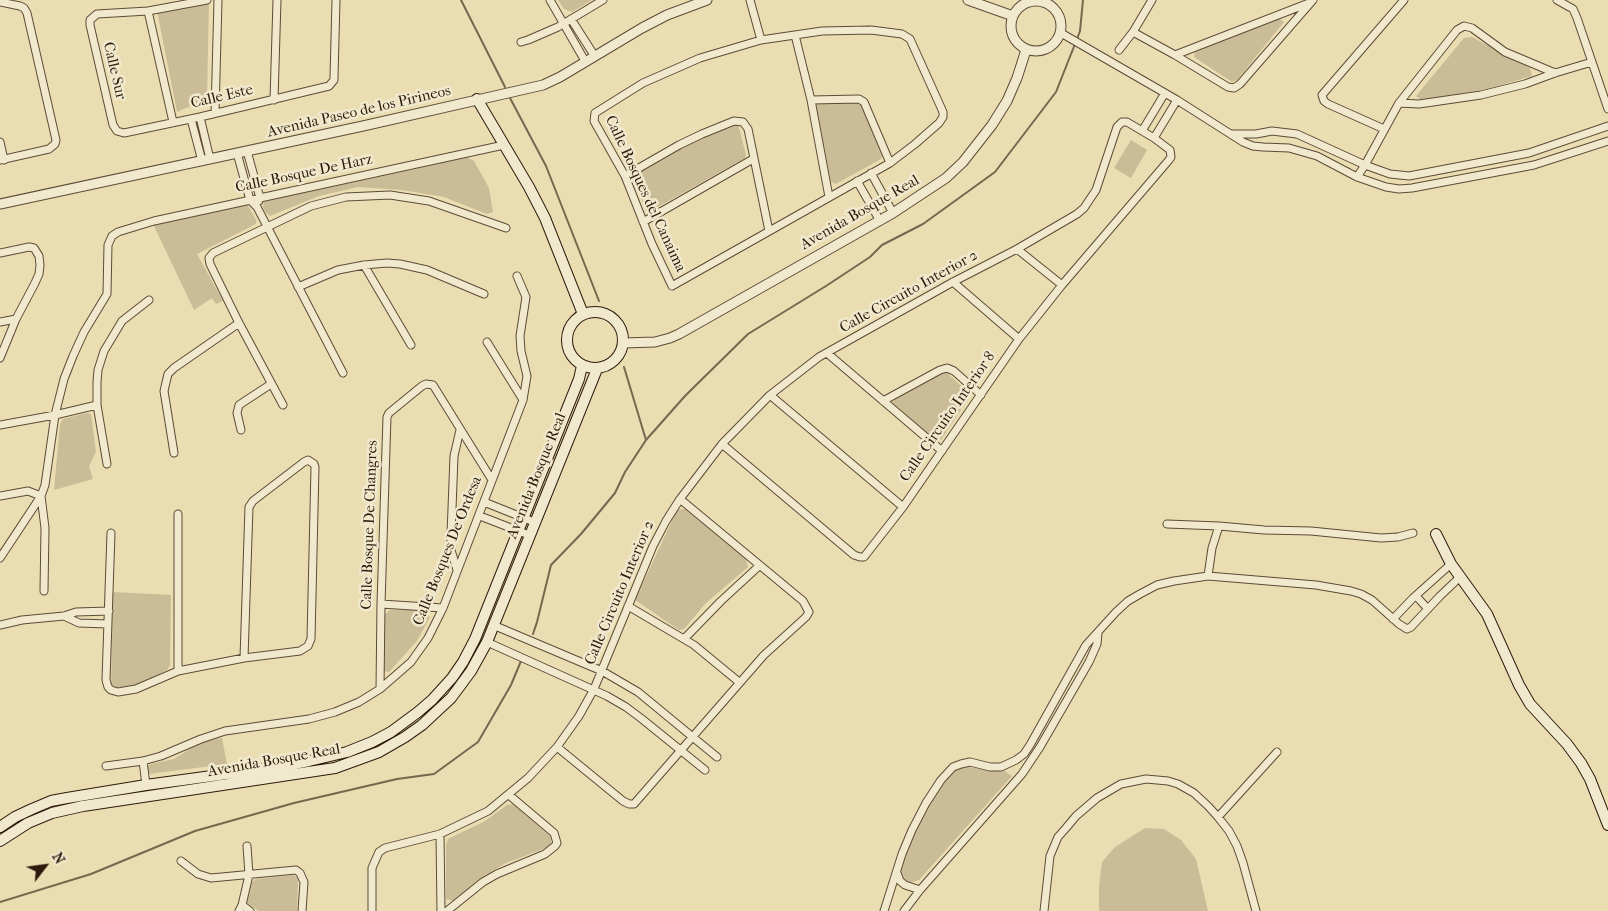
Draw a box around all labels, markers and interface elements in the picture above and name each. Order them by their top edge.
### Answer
street label: Calle Sur [99,41,129,101]
street label: Calle Este [189,81,255,113]
street label: Avenida Paseo de los Pirineos [266,82,452,142]
street label: Calle Bosques del Canaima [601,113,689,275]
street label: Calle Bosque De Harz [234,151,374,197]
street label: Avenida Bosque Real [797,172,923,254]
street label: Calle Circuito Interior 2 [837,247,981,337]
street label: Calle Circuito Interior 8 [896,348,1000,486]
street label: Avenida Bosque Real [503,410,571,542]
street label: Calle Bosque De Changres [358,440,382,610]
street label: Calle Bosques De Ordesa [410,474,486,628]
street label: Calle Circuito Interior 2 [581,518,659,668]
street label: Avenida Bosque Real [206,740,342,782]
north arrow [20,841,70,891]
text: N [48,849,68,867]

